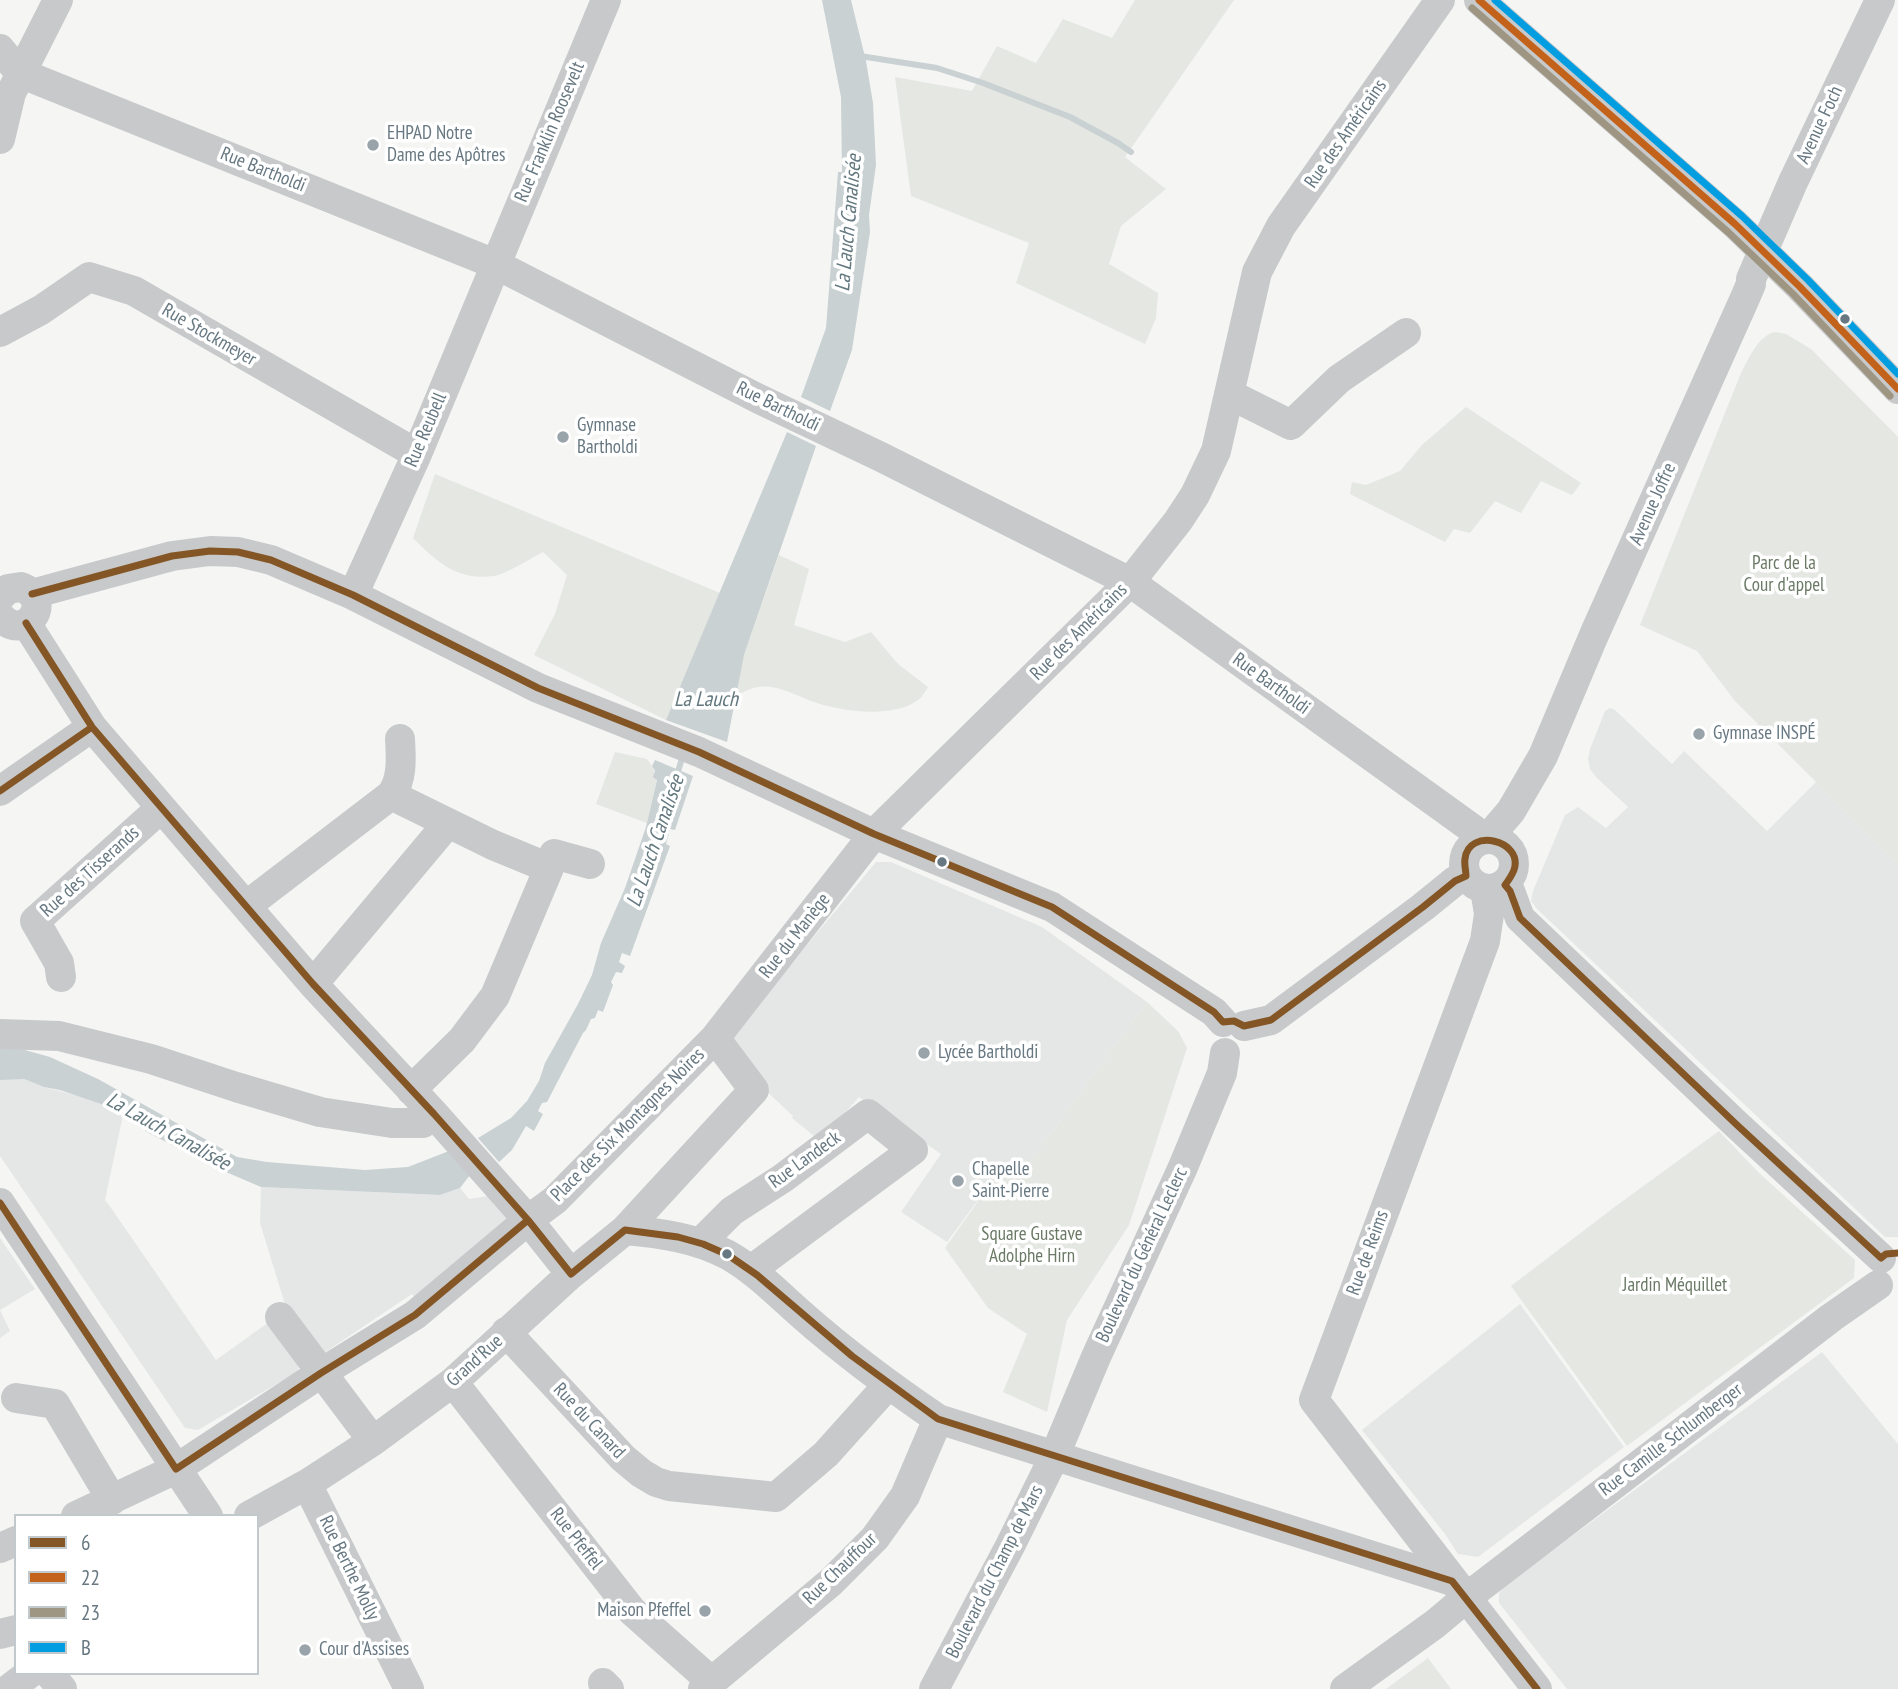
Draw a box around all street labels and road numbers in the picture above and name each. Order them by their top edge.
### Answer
street label: Rue Franklin Roosevelt [510,58,590,206]
street label: Rue des Américains [1300,75,1392,193]
street label: Avenue Foch [1792,82,1848,168]
street label: Rue Bartholdi [217,143,309,197]
street label: Rue Stockmeyer [158,299,260,371]
street label: Rue Bartholdi [733,377,823,437]
street label: Rue Reubell [400,389,452,471]
street label: Avenue Joffre [1625,459,1681,549]
street label: Rue des Américains [1026,579,1132,685]
street label: Rue Bartholdi [1228,648,1314,720]
street label: Rue des Tisserands [36,822,144,922]
street label: Rue du Manège [755,889,835,983]
street label: Place des Six Montagnes Noires [546,1043,710,1207]
street label: Rue Landeck [765,1126,845,1194]
street label: Boulevard du Général Leclerc [1091,1164,1193,1346]
street label: Rue de Reims [1342,1208,1394,1298]
street label: Grand'Rue [442,1330,508,1392]
street label: Rue du Canard [548,1378,630,1464]
street label: Rue Camille Schlumberger [1595,1379,1747,1501]
street label: Boulevard du Champ de Mars [941,1482,1049,1662]
street label: Rue Pfeffel [545,1504,607,1574]
street label: Rue Berthe Molly [314,1512,384,1624]
street label: Rue Chauffour [798,1528,882,1610]

